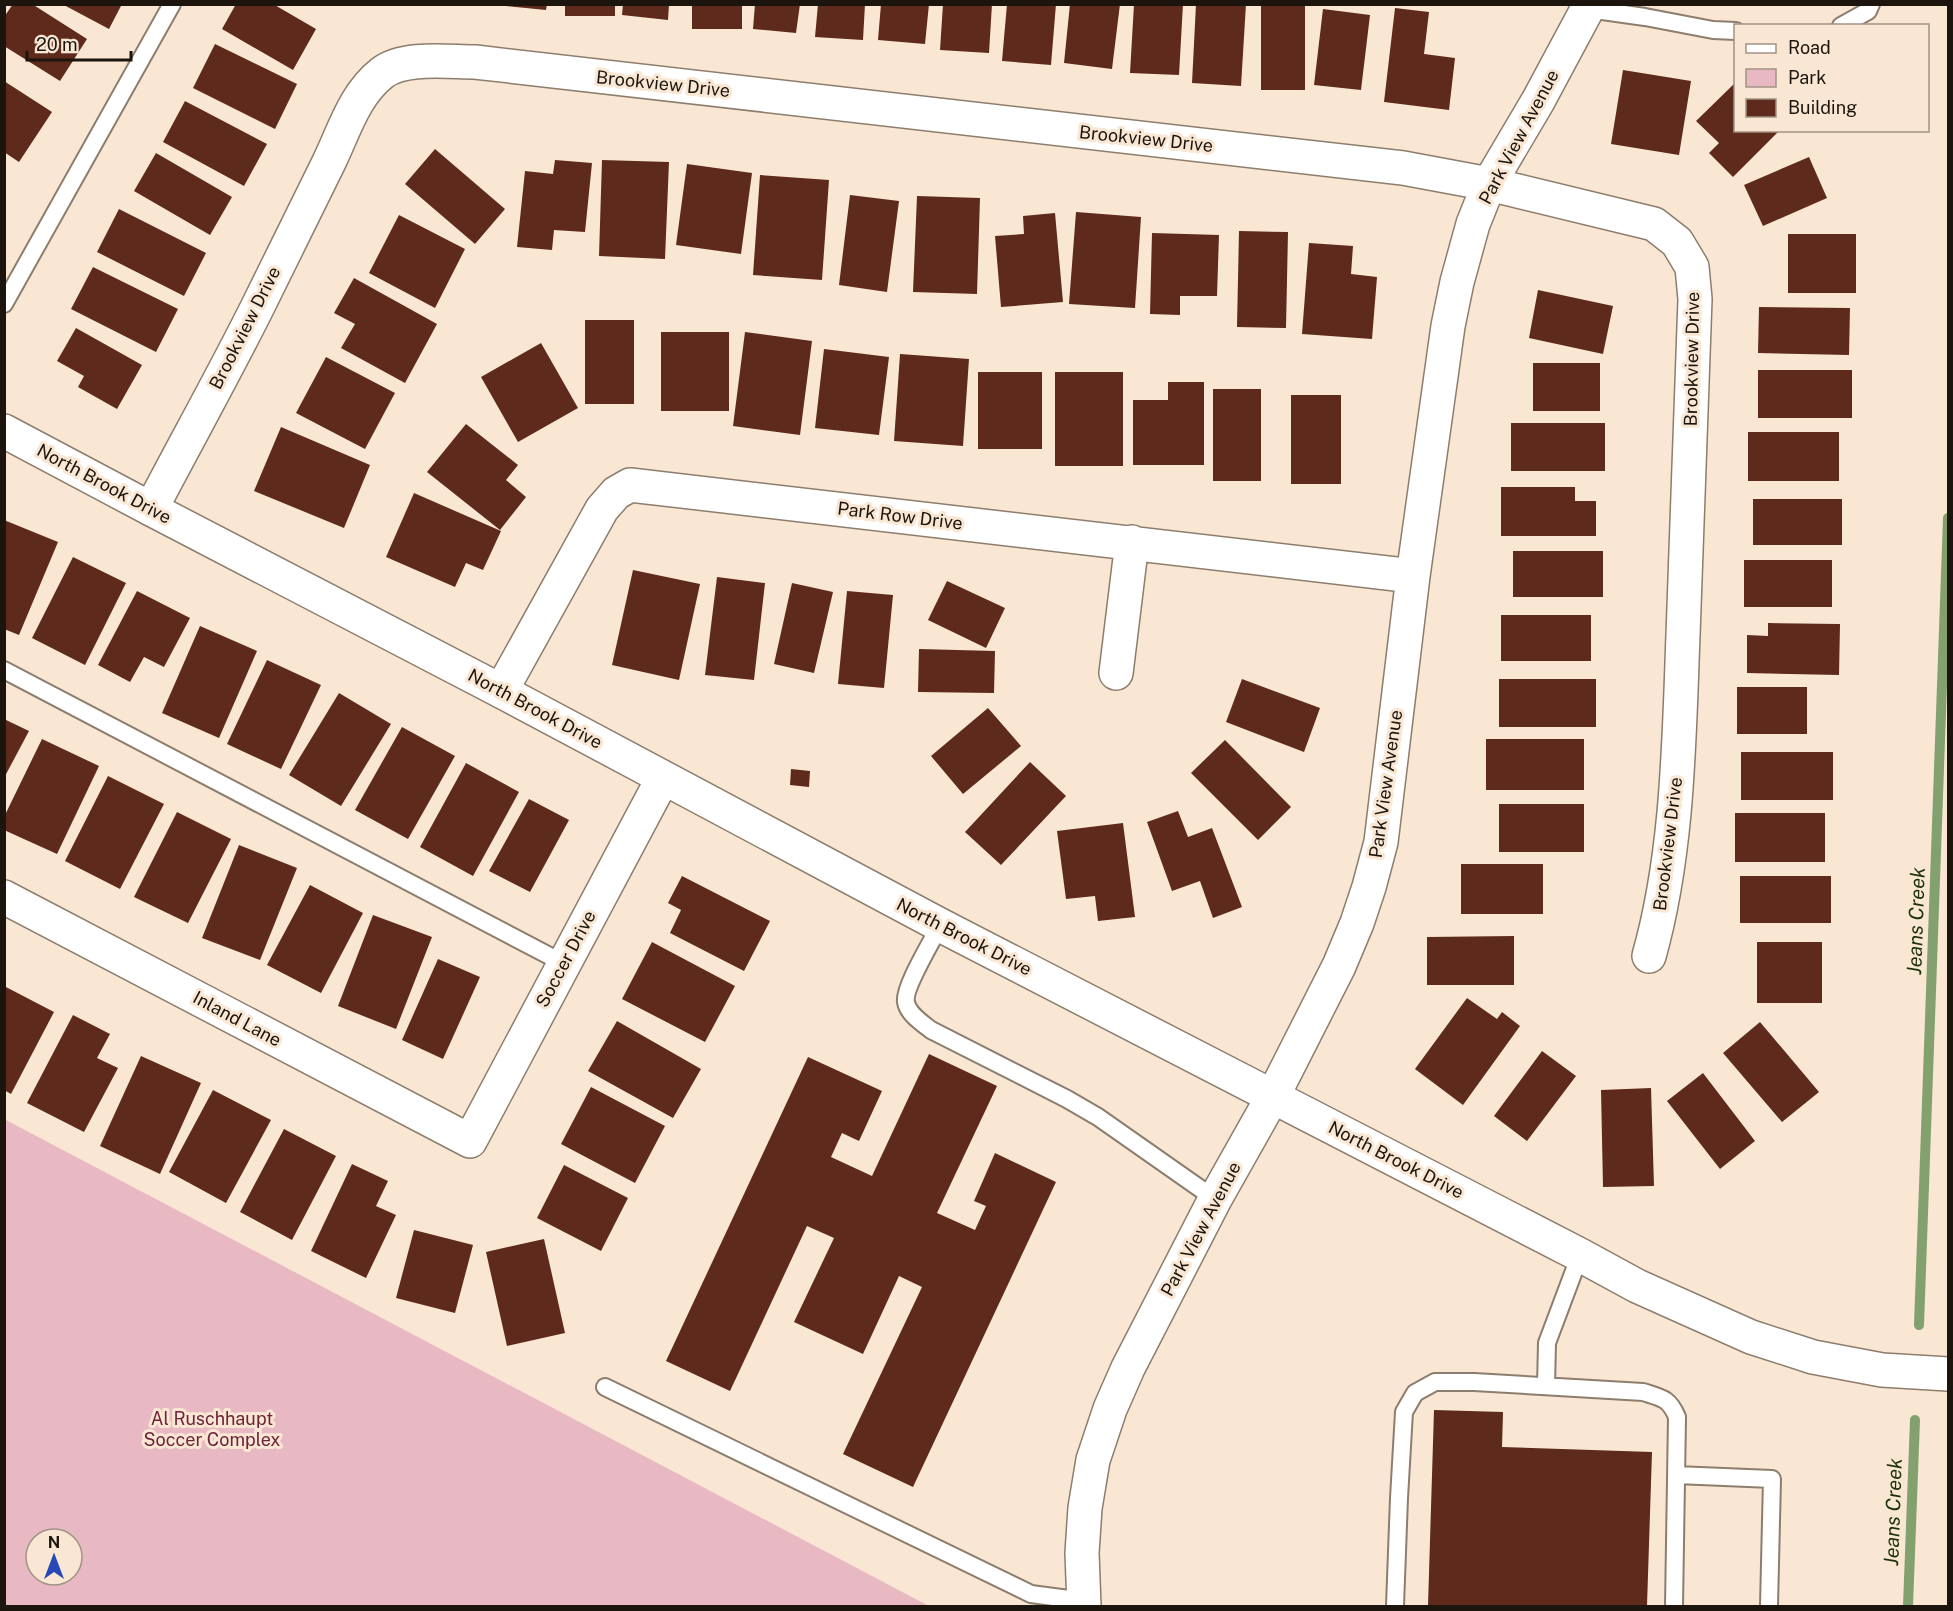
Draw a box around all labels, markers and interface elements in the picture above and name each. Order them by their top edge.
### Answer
scale bar [27,24,130,62]
legend [1734,24,1929,132]
text: 20 m [36,34,78,55]
text: Road [1788,37,1831,58]
street label: Brookview Drive [595,66,731,101]
street label: Park View Avenue [1474,66,1563,208]
text: Park [1788,67,1826,88]
text: Building [1788,97,1857,118]
street label: Brookview Drive [1078,121,1214,156]
street label: Brookview Drive [205,263,284,393]
street label: Brookview Drive [1680,291,1703,427]
street label: North Brook Drive [34,439,175,528]
street label: Park Row Drive [836,497,964,534]
street label: North Brook Drive [465,664,606,753]
street label: Park View Avenue [1365,709,1406,859]
street label: Brookview Drive [1649,776,1686,912]
water label: Jeans Creek [1902,867,1930,975]
street label: North Brook Drive [893,893,1035,980]
street label: Soccer Drive [531,907,600,1011]
street label: Inland Lane [190,987,285,1051]
street label: North Brook Drive [1325,1116,1467,1203]
street label: Park View Avenue [1156,1158,1245,1300]
park label: Al Ruschhaupt Soccer Complex [144,1408,280,1450]
water label: Jeans Creek [1879,1458,1907,1566]
north arrow [24,1527,84,1587]
text: N [48,1533,60,1552]

